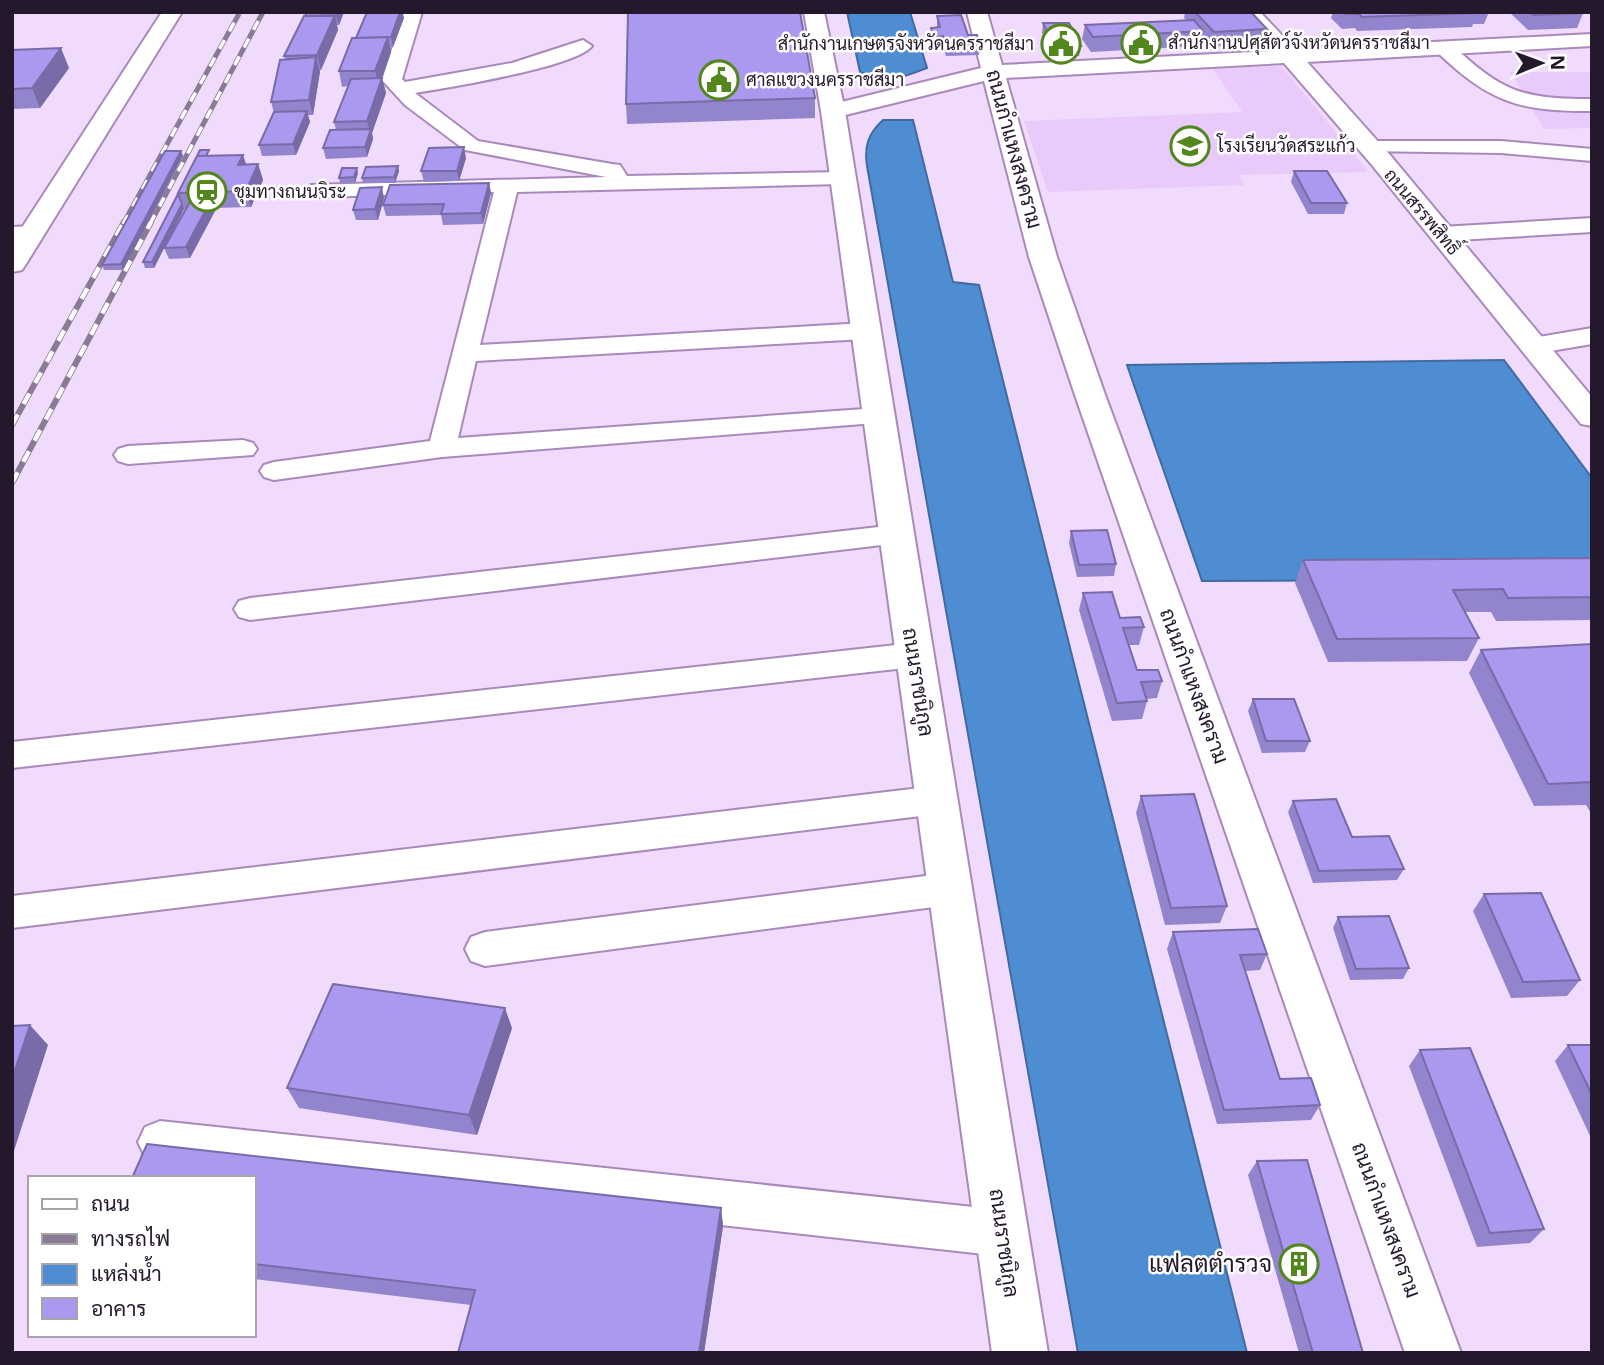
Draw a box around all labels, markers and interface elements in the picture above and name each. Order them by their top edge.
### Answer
public building icon: สำนักงานปศุสัตว์จังหวัดนครราชสีมา [1120,22,1162,64]
public building icon: สำนักงานเกษตรจังหวัดนครราชสีมา [1040,23,1082,65]
north arrow [1506,28,1576,98]
place label: สำนักงานปศุสัตว์จังหวัดนครราชสีมา [1168,30,1430,55]
place label: สำนักงานเกษตรจังหวัดนครราชสีมา [778,31,1034,55]
text: N [1545,55,1571,71]
public building icon: ศาลแขวงนครราชสีมา [698,59,740,101]
street label: ถนนกำแหงสงคราม [980,66,1050,232]
place label: ศาลแขวงนครราชสีมา [746,67,904,91]
school or university icon: โรงเรียนวัดสระแก้ว [1169,125,1211,167]
place label: โรงเรียนวัดสระแก้ว [1216,133,1355,157]
street label: ถนนสรรพสิทธิ์ [1379,161,1469,260]
station icon: ชุมทางถนนจิระ [186,171,228,213]
place label: ชุมทางถนนจิระ [234,179,346,204]
street label: ถนนกำแหงสงคราม [1154,604,1236,767]
street label: ถนนราชนิกูล [895,625,941,739]
street label: ถนนกำแหงสงคราม [1346,1138,1428,1301]
legend [28,1176,256,1337]
street label: ถนนราชนิกูล [982,1187,1026,1299]
text: ถนน [91,1189,130,1217]
text: ทางรถไฟ [91,1224,170,1252]
building icon: แฟลตตำรวจ [1278,1243,1320,1285]
place label: แฟลตตำรวจ [1149,1246,1272,1279]
text: แหล่งน้ำ [91,1256,162,1287]
text: อาคาร [91,1294,147,1322]

